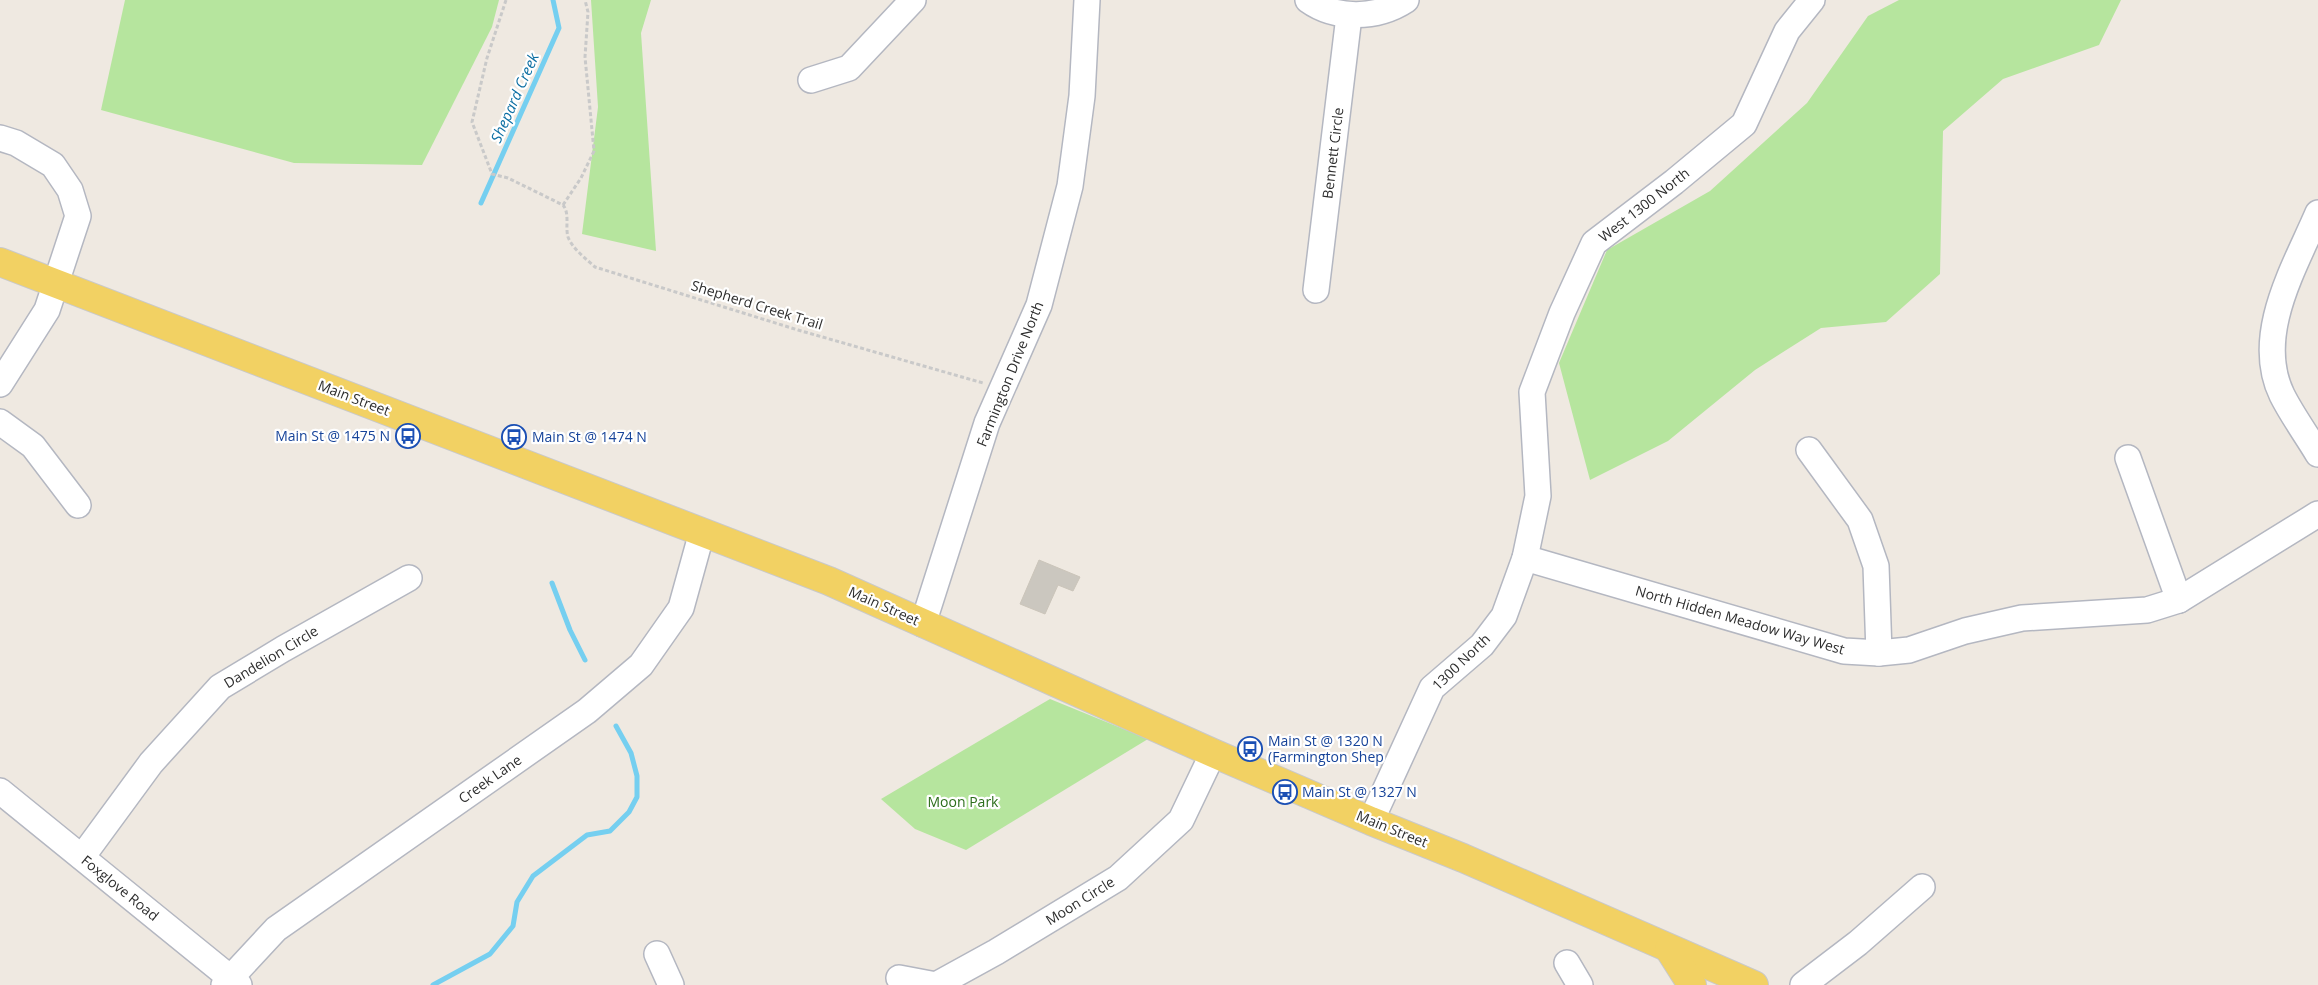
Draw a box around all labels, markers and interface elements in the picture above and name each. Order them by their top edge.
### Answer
water label: Shepard Creek [485,49,543,146]
street label: Bennett Circle [1317,106,1348,200]
street label: West 1300 North [1594,163,1693,246]
street label: Shepherd Creek Trail [689,275,825,334]
street label: Farmington Drive North [972,298,1047,449]
street label: Main Street [316,375,393,420]
bus stop icon: Main St @ 1475 N [395,423,421,449]
bus stop icon: Main St @ 1474 N [501,424,527,450]
place label: Main St @ 1475 N [275,426,390,445]
place label: Main St @ 1474 N [532,427,647,446]
street label: North Hidden Meadow Way West [1633,581,1847,658]
street label: Main Street [846,582,922,630]
street label: Dandelion Circle [220,621,322,692]
street label: 1300 North [1427,629,1494,694]
place label: Main St @ 1320 N (Farmington Shep [1268,731,1384,766]
bus stop icon: Main St @ 1320 N (Farmington Shep [1237,736,1263,762]
street label: Creek Lane [454,750,525,807]
bus stop icon: Main St @ 1327 N [1272,779,1298,805]
place label: Main St @ 1327 N [1302,782,1417,801]
park label: Moon Park [928,792,999,811]
street label: Main Street [1354,806,1431,851]
street label: Foxglove Road [78,851,163,925]
street label: Moon Circle [1042,872,1118,929]

